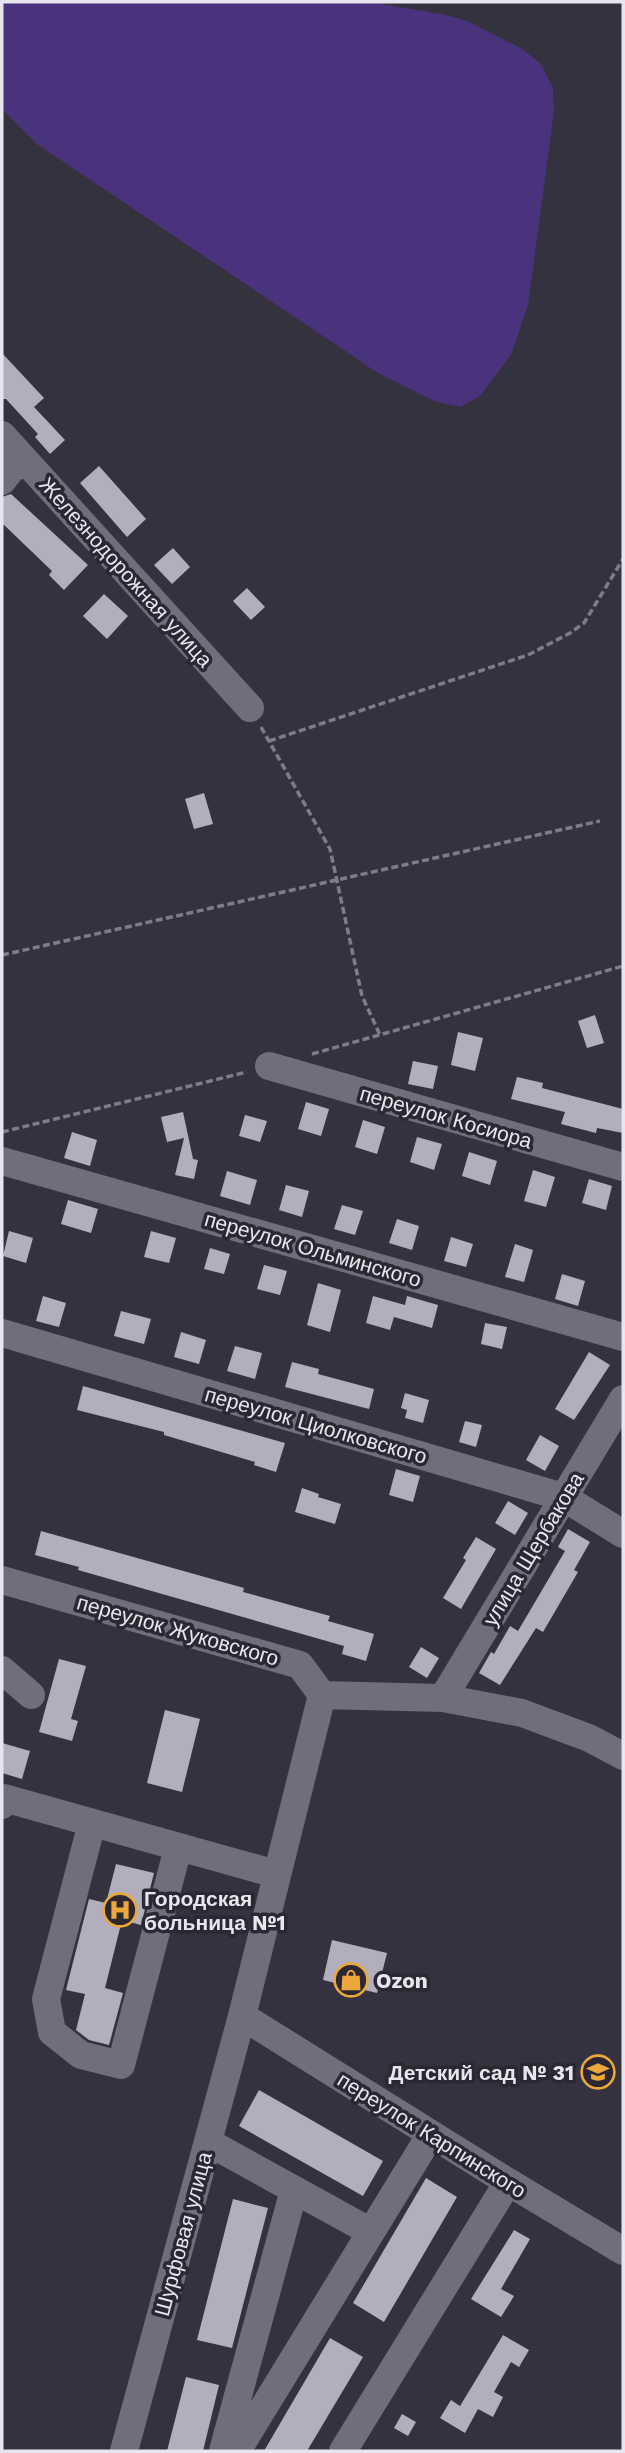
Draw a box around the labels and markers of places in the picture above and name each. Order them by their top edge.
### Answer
place label: Городская больница №1 [144,1886,285,1935]
hospital icon: Городская больница №1 [101,1891,139,1929]
shop icon: Ozon [332,1961,370,1999]
place label: Ozon [376,1968,428,1993]
school or university icon: Детский сад № 31 [579,2053,617,2091]
place label: Детский сад № 31 [388,2060,574,2085]

